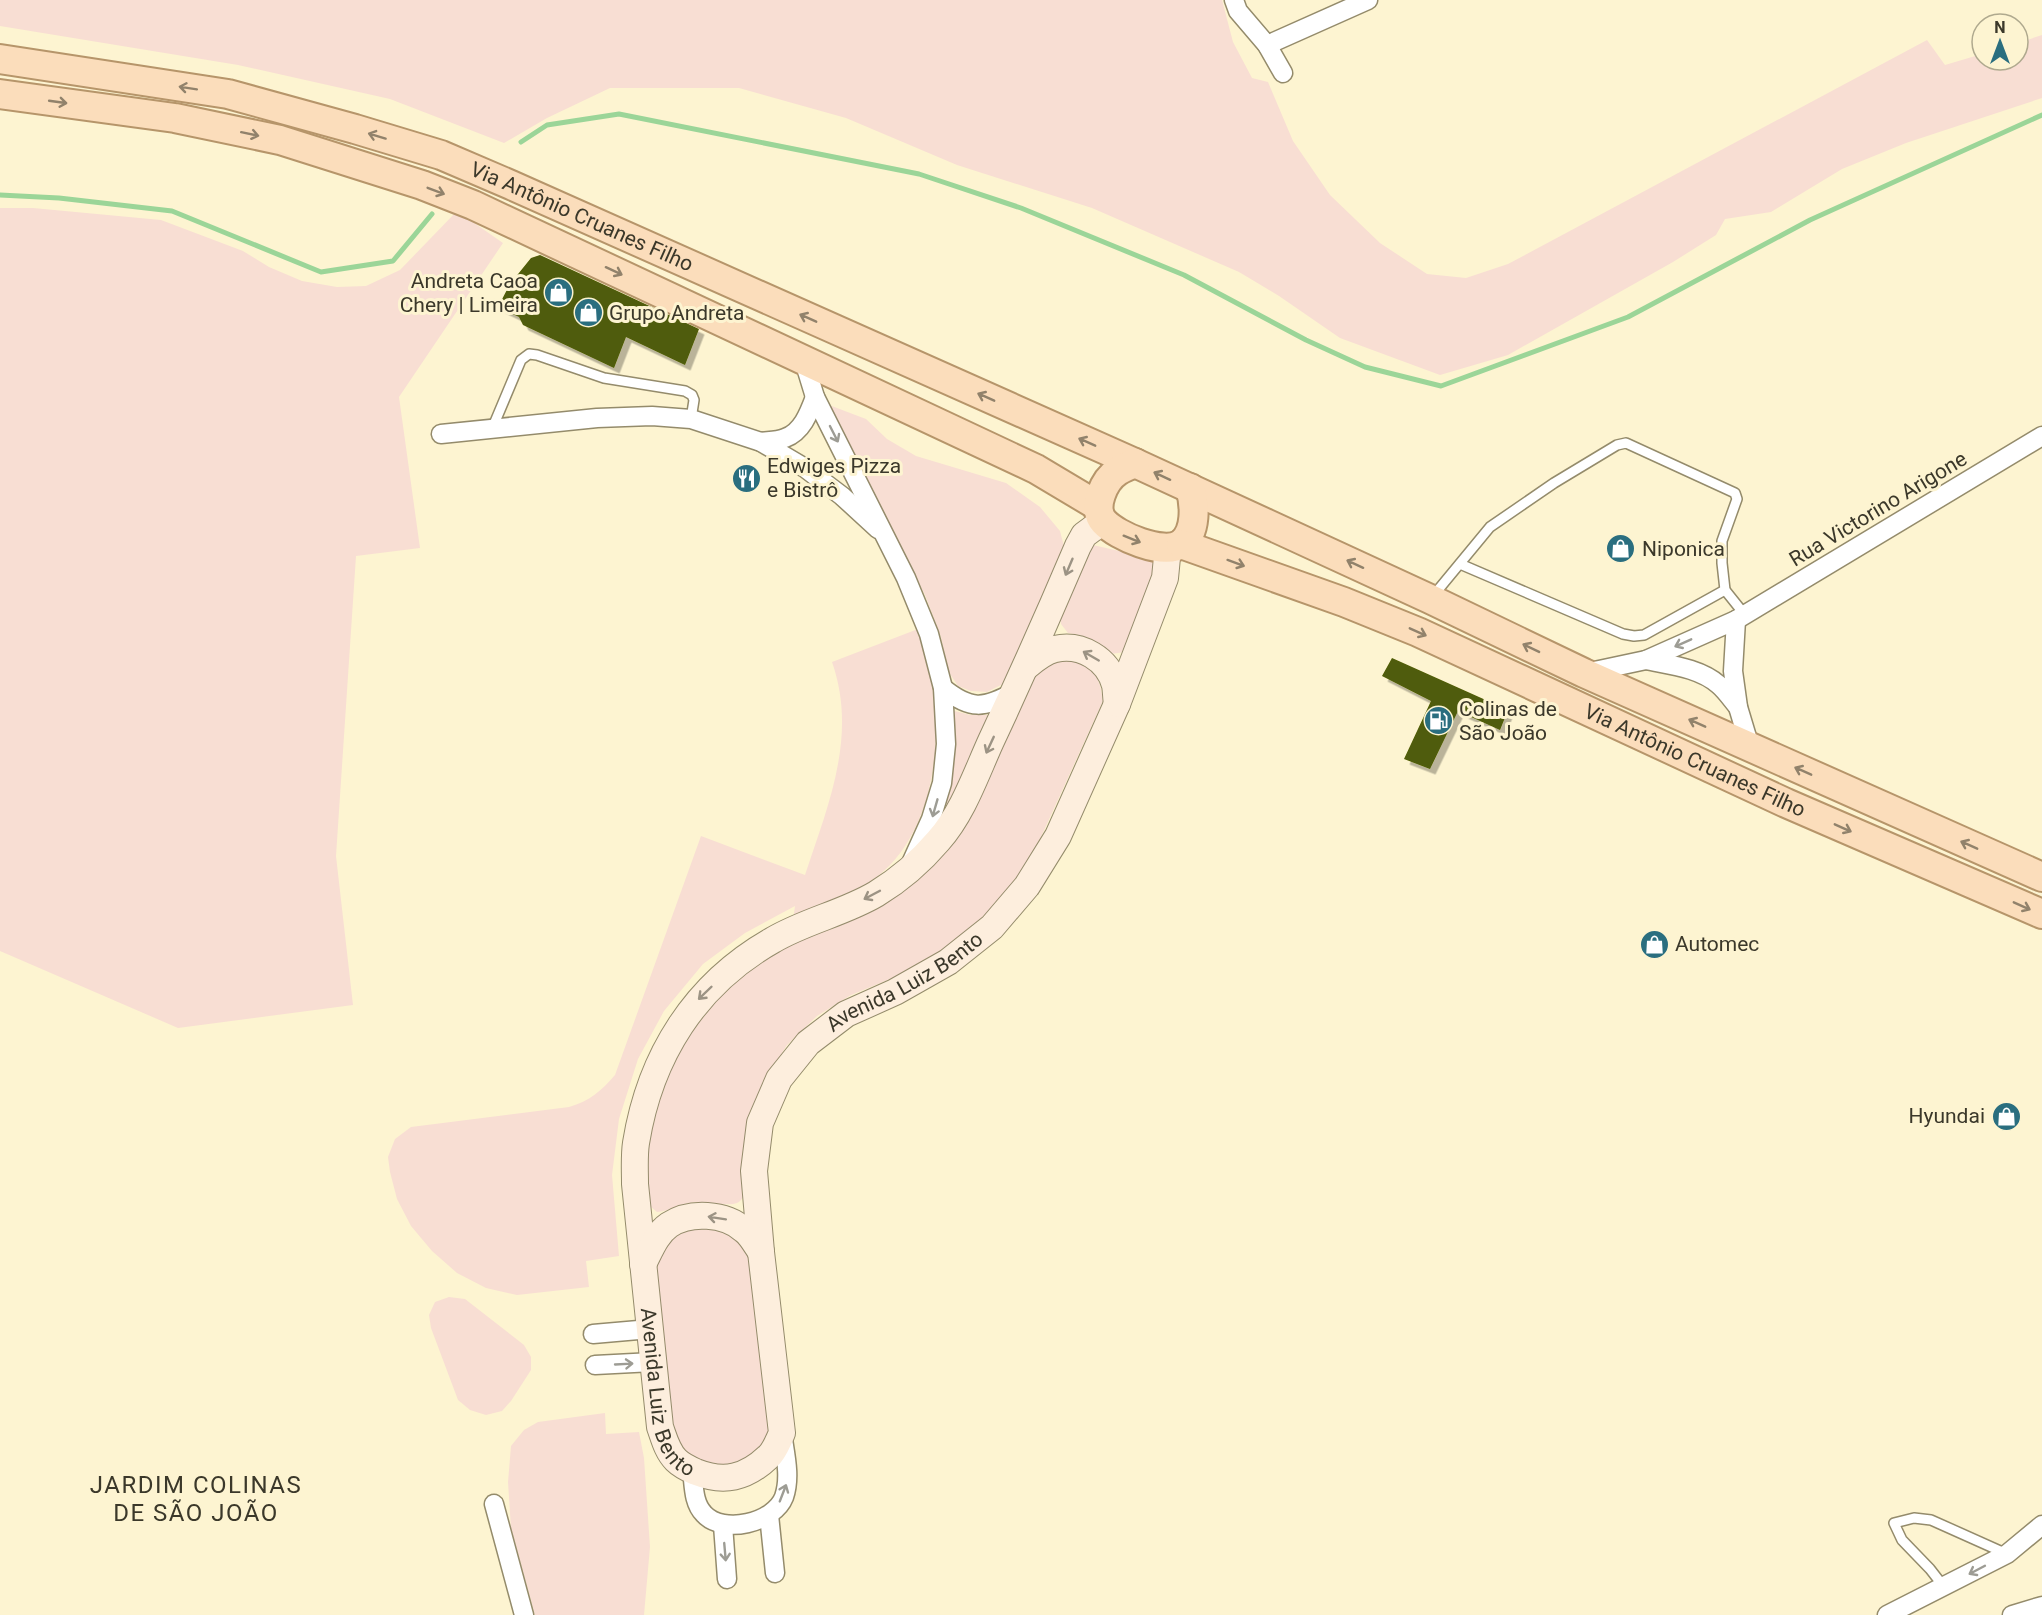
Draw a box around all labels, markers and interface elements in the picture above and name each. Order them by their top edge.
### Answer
north arrow [1970,12,2030,72]
text: N [1994,18,2006,37]
one-way arrow [179,82,199,93]
one-way arrow [48,96,67,107]
one-way arrow [240,129,259,140]
one-way arrow [368,129,387,140]
street label: Via Antônio Cruanes Filho [467,157,697,277]
one-way arrow [427,186,445,197]
one-way arrow [604,266,622,278]
place label: Andreta Caoa Chery | Limeira [400,269,538,317]
shop icon: Andreta Caoa Chery | Limeira [543,277,575,309]
shop icon: Grupo Andreta [572,297,604,329]
place label: Grupo Andreta [609,301,744,325]
one-way arrow [799,311,817,322]
one-way arrow [978,391,996,402]
one-way arrow [828,425,840,442]
one-way arrow [1079,435,1097,447]
street label: Rua Victorino Arigone [1785,447,1971,571]
place label: Edwiges Pizza e Bistrô [767,454,901,502]
restaurant icon: Edwiges Pizza e Bistrô [730,462,762,494]
one-way arrow [1154,469,1172,481]
shop icon: Niponica [1605,533,1637,565]
one-way arrow [1122,534,1141,545]
place label: Niponica [1642,537,1725,561]
one-way arrow [1063,557,1074,576]
one-way arrow [1347,558,1365,570]
one-way arrow [1226,559,1245,570]
one-way arrow [1409,627,1427,638]
one-way arrow [1674,638,1692,650]
one-way arrow [1523,641,1541,653]
one-way arrow [1083,649,1100,661]
place label: Colinas de São João [1459,697,1557,745]
street label: Via Antônio Cruanes Filho [1580,699,1809,822]
fuel station icon: Colinas de São João [1422,705,1454,737]
one-way arrow [1688,717,1706,729]
one-way arrow [983,735,995,753]
one-way arrow [1795,765,1813,776]
one-way arrow [928,798,940,817]
one-way arrow [1834,823,1852,834]
one-way arrow [1961,839,1979,850]
one-way arrow [864,889,881,901]
one-way arrow [2013,900,2031,912]
street label: Avenida Luiz Bento [822,927,988,1037]
shop icon: Automec [1638,928,1670,960]
place label: Automec [1675,932,1759,956]
one-way arrow [698,986,713,1000]
shop icon: Hyundai [1990,1100,2022,1132]
place label: Hyundai [1909,1104,1985,1128]
one-way arrow [708,1212,728,1223]
street label: Avenida Luiz Bento [636,1307,699,1482]
one-way arrow [614,1358,634,1369]
district label: JARDIM COLINAS DE SÃO JOÃO [90,1471,302,1527]
one-way arrow [779,1485,790,1503]
one-way arrow [720,1541,731,1561]
one-way arrow [1969,1564,1986,1576]

